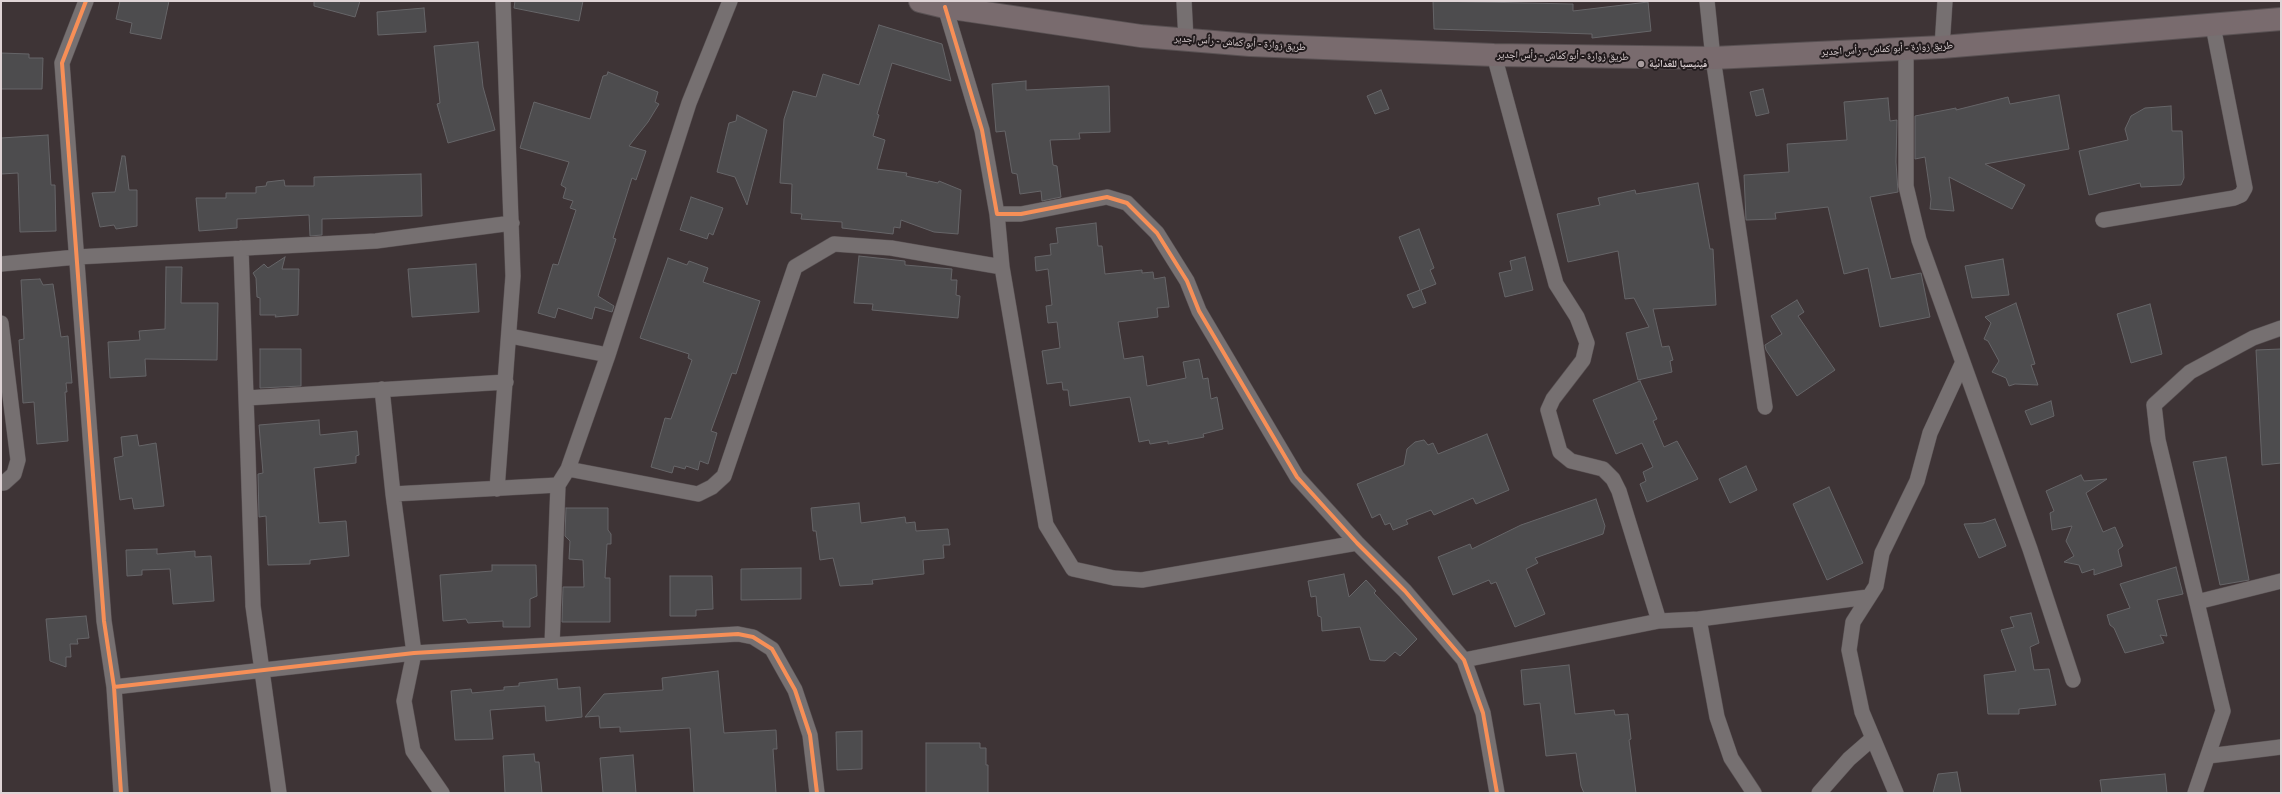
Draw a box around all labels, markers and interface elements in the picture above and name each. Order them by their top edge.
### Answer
street label: طريق زوارة - أبو كماش - رأس اجدير [1174,32,1306,54]
street label: طريق زوارة - أبو كماش - رأس اجدير [1821,40,1953,58]
street label: طريق زوارة - أبو كماش - رأس اجدير [1497,49,1629,63]
place label: فينيسيا للغدائية [1649,58,1707,70]
marker: فينيسيا للغدائية [1636,59,1646,69]

